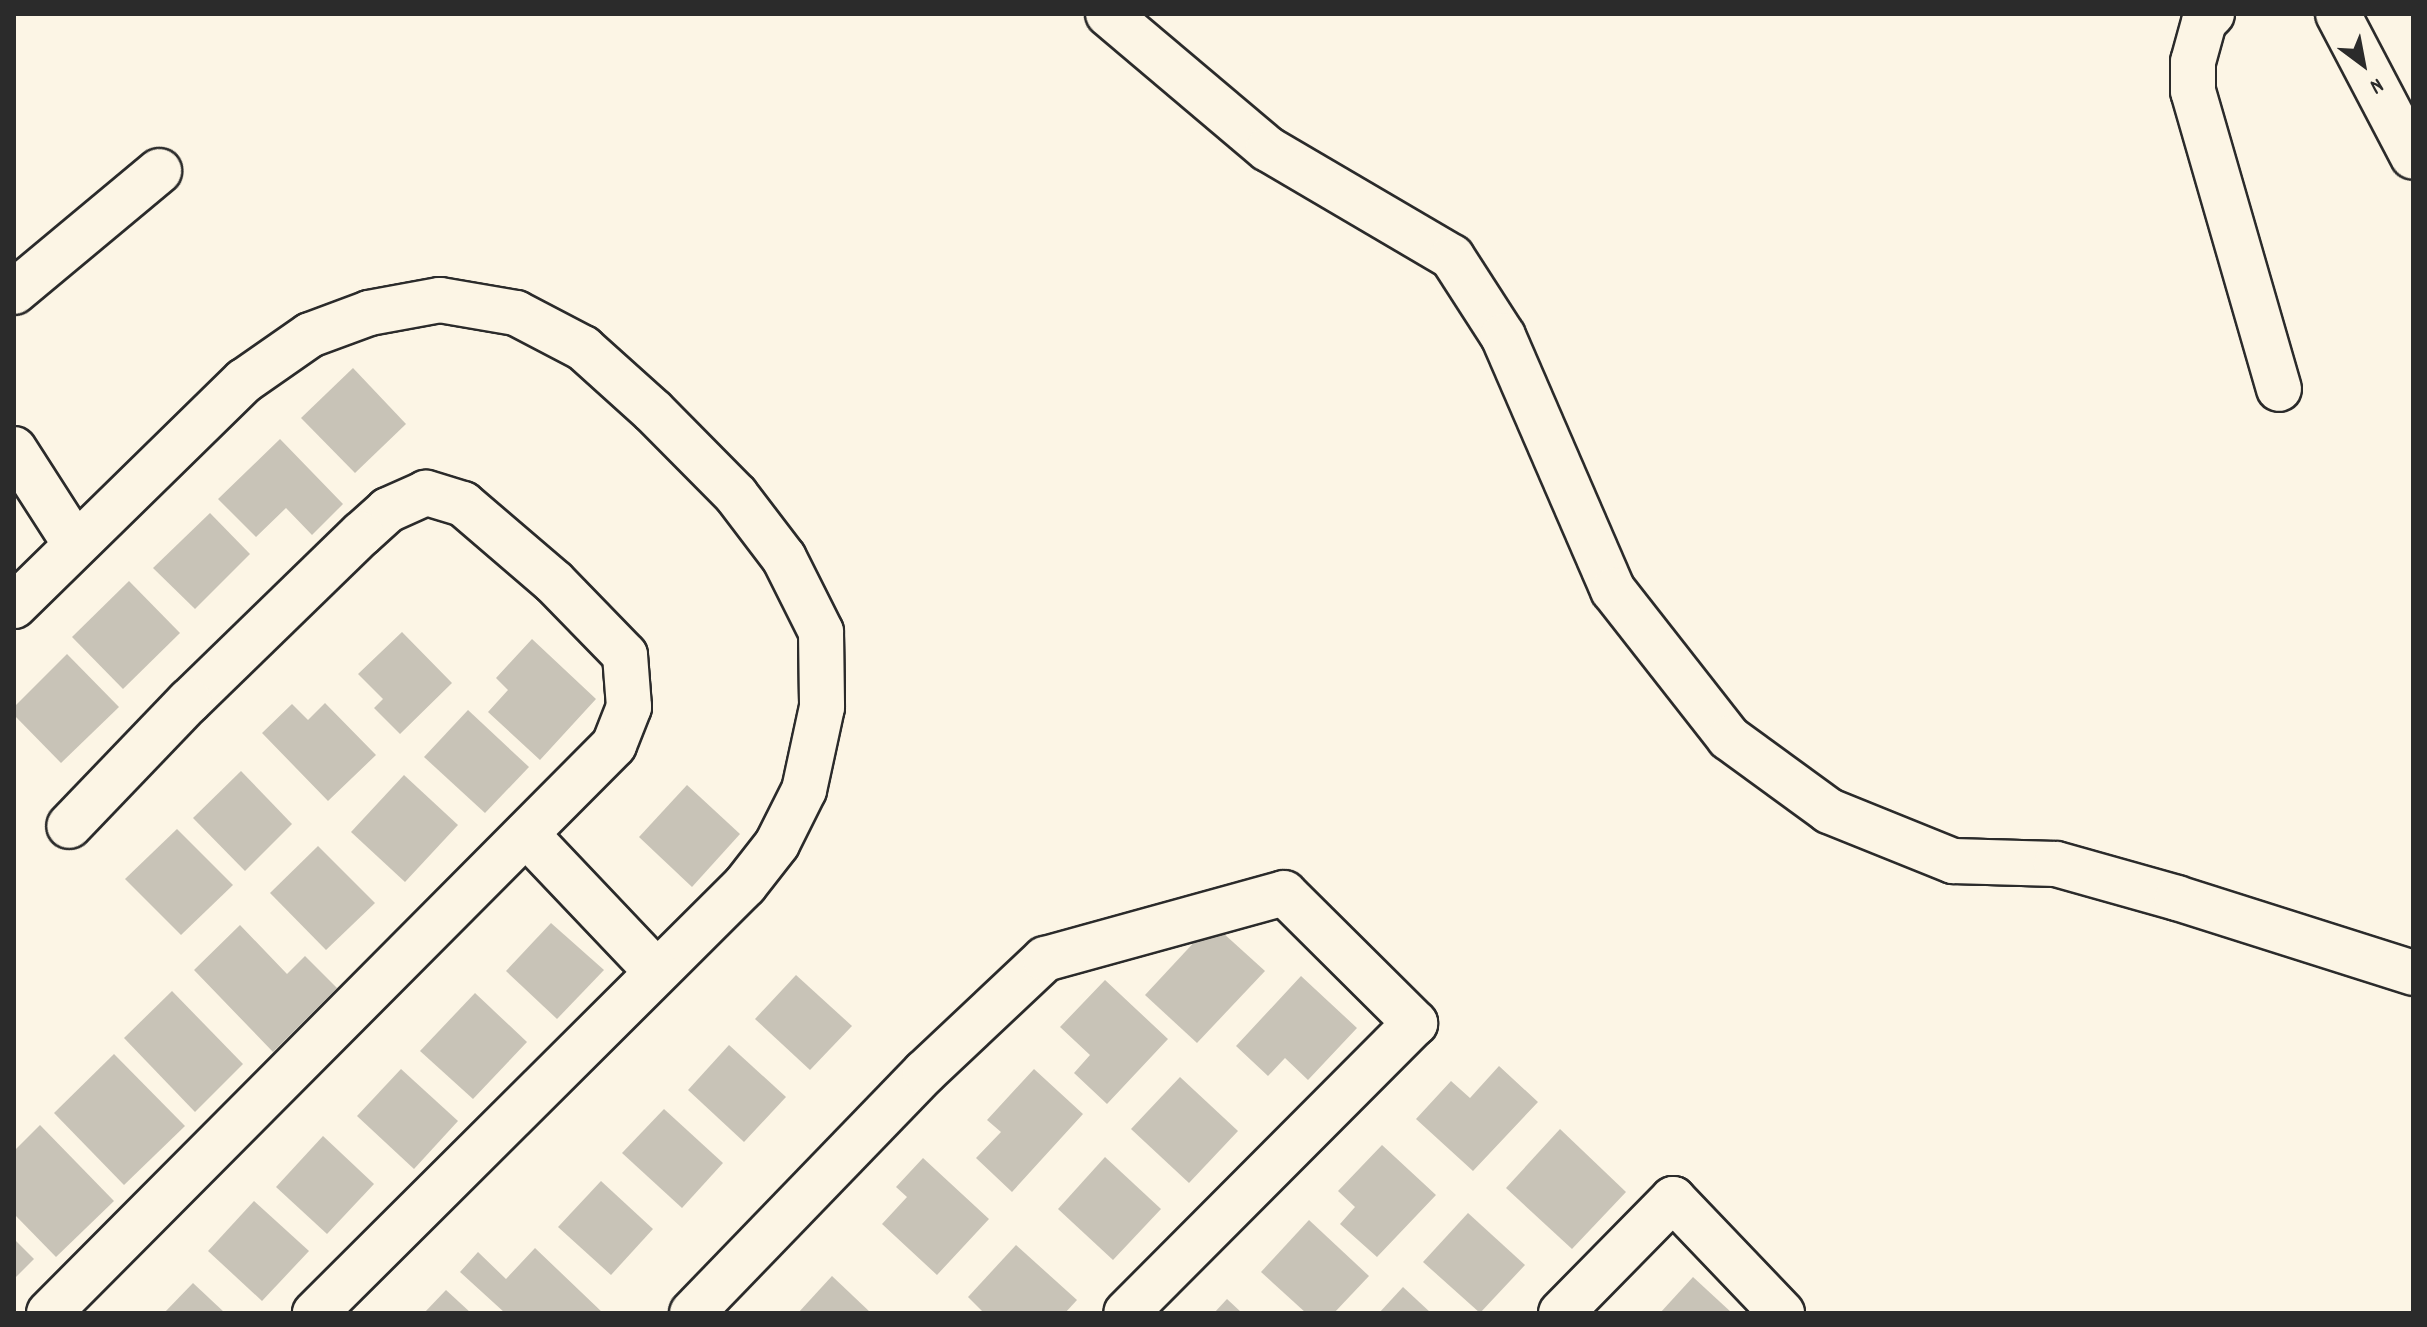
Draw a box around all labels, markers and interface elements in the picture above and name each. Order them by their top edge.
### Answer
north arrow [2323,24,2403,104]
text: N [2363,69,2389,101]

